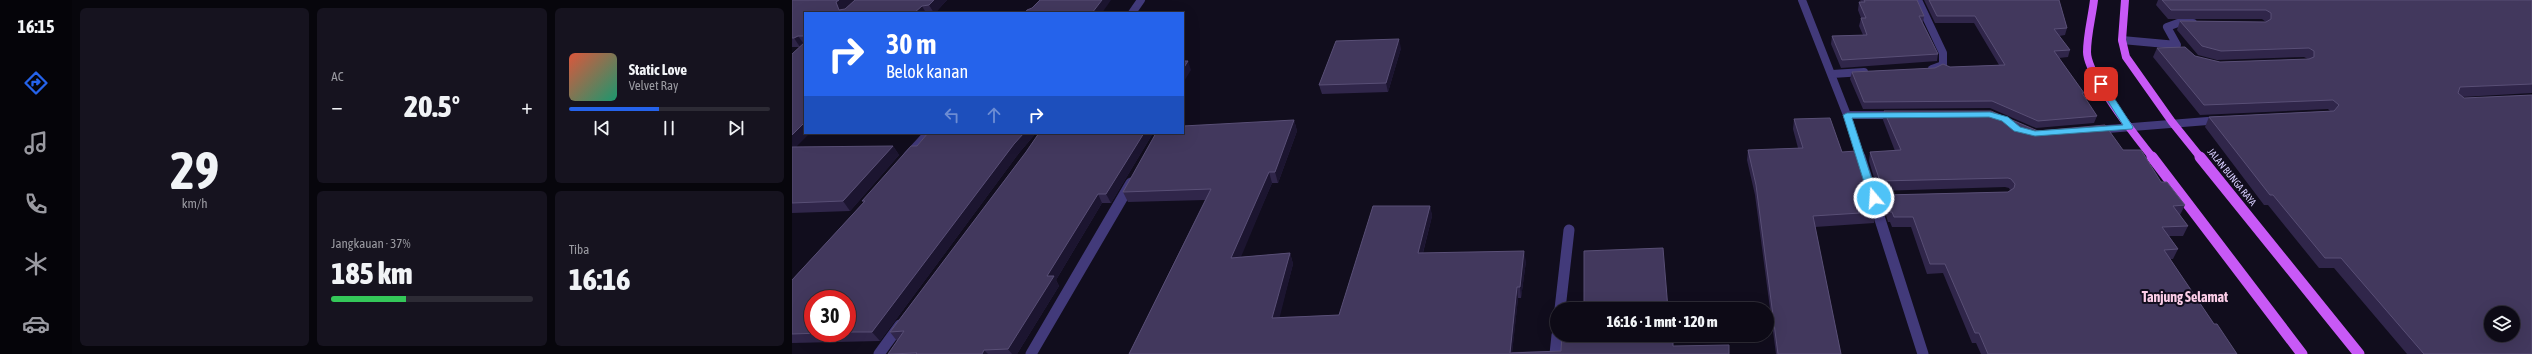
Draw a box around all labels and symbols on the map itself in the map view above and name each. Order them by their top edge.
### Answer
pin [2084,67,2118,101]
street label: JALAN BUNGA RAYA [2206,146,2259,208]
position arrow [1853,177,1895,219]
district label: Tanjung Selamat [2142,289,2228,305]
speed limit sign: 30 [804,290,856,342]

